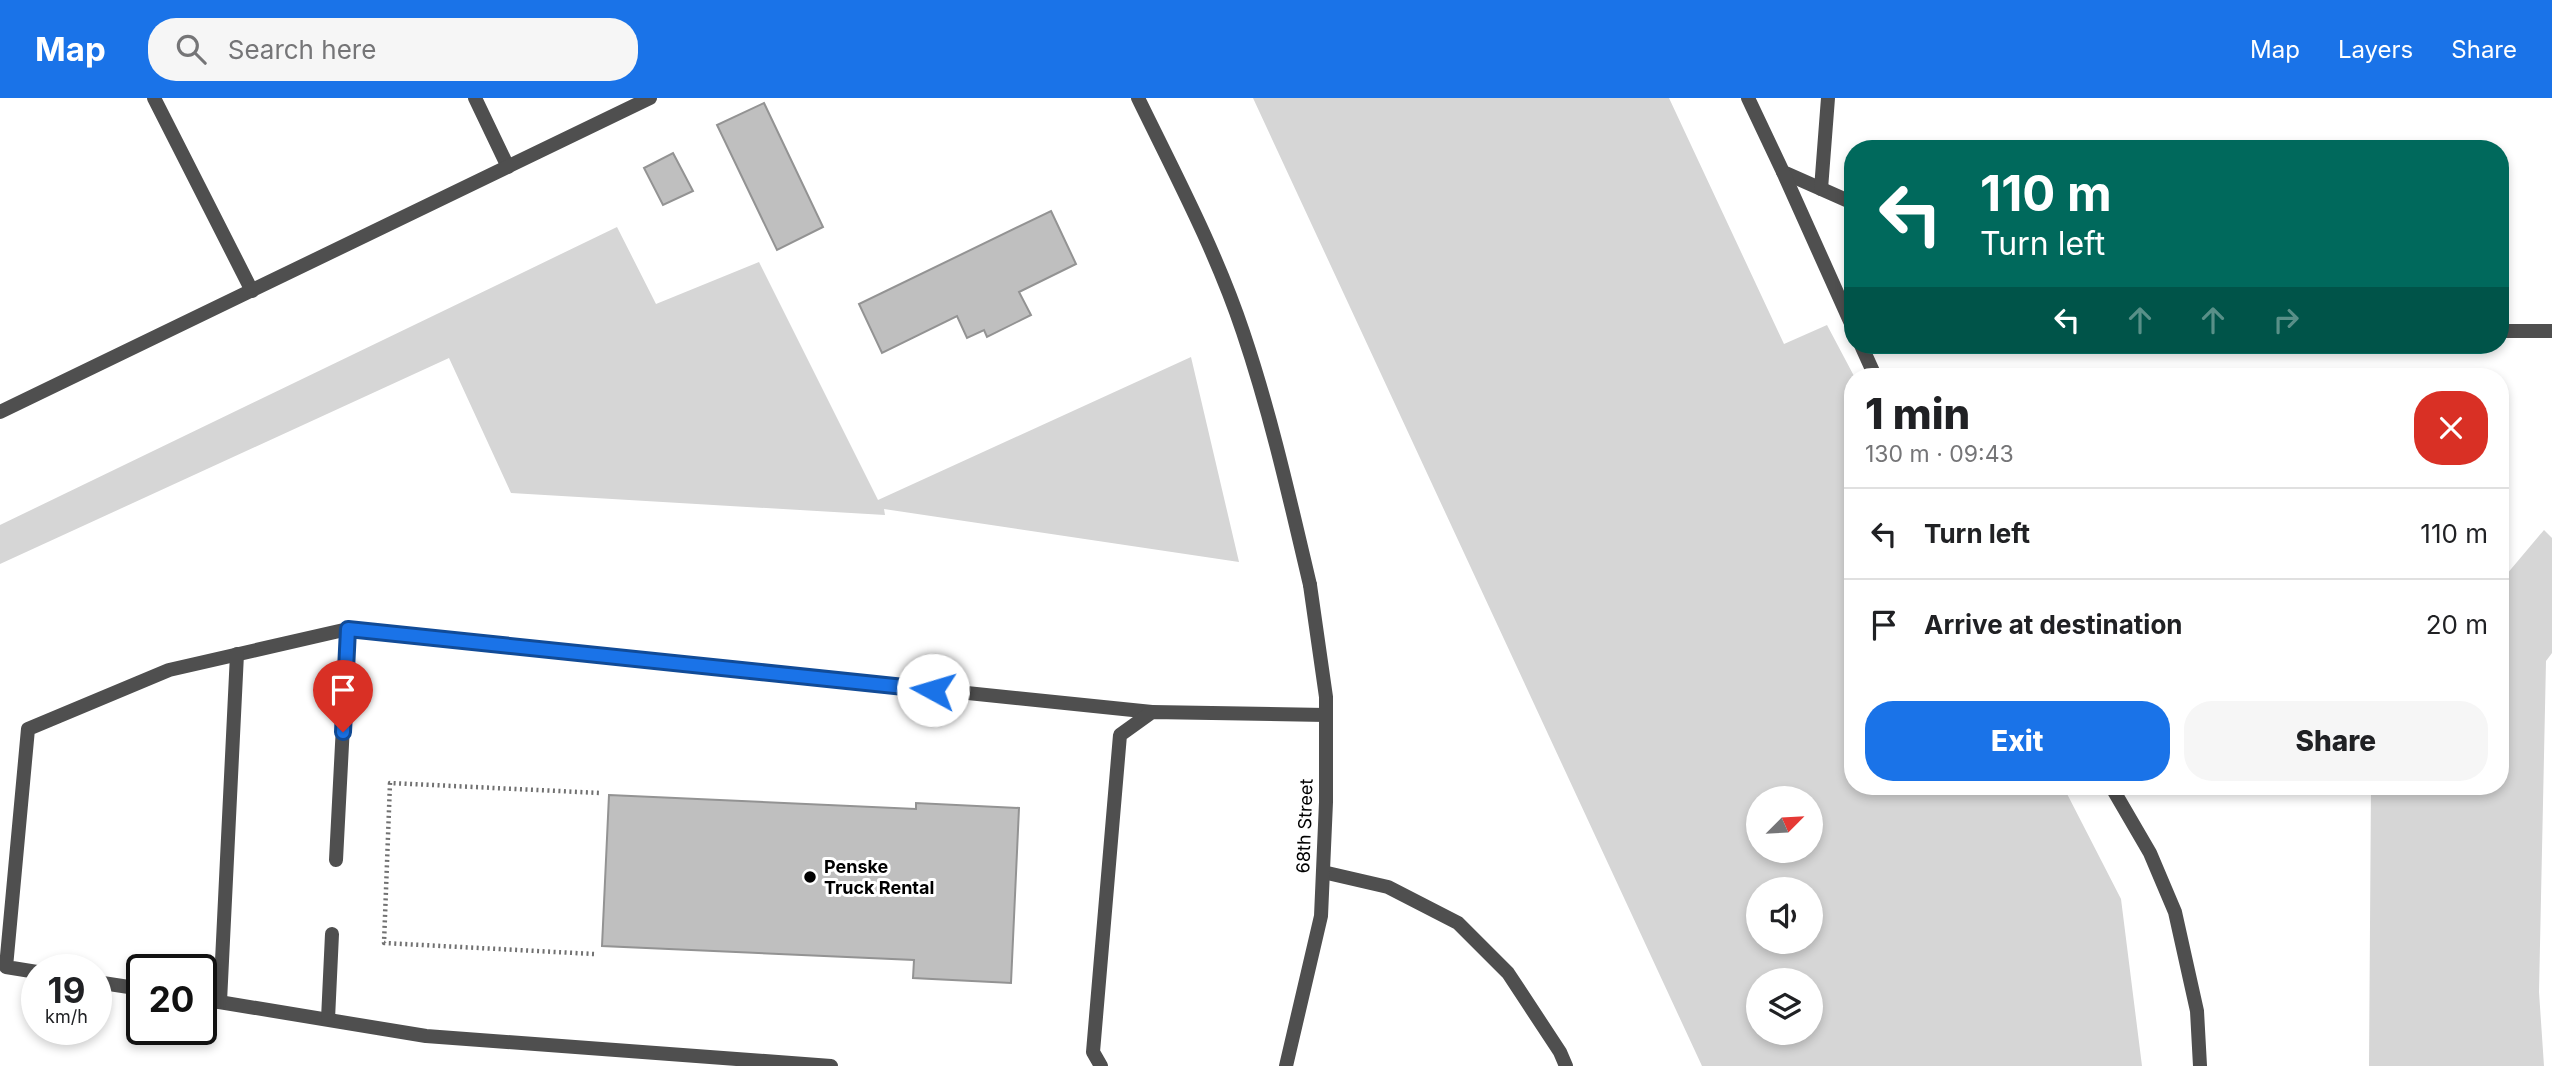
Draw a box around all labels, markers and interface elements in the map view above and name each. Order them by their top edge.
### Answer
search box [148,18,638,81]
text: Map [35,29,106,69]
icon: search [172,30,210,68]
text: Search here [228,34,376,65]
text: Map [2250,35,2300,64]
text: Layers [2338,35,2413,64]
text: Share [2451,35,2517,64]
text: 110 m [1980,164,2112,223]
icon: left [1865,168,1956,259]
text: Turn left [1980,224,2105,263]
icon: left [2048,301,2086,339]
icon: ahead [2121,301,2159,339]
icon: ahead [2194,301,2232,339]
icon: right [2267,301,2305,339]
text: 1 min [1865,388,1970,439]
button: close [2414,391,2488,465]
text: 130 m · 09:43 [1865,440,2014,468]
icon: left [1865,515,1903,553]
text: Turn left [1924,518,2030,549]
text: 110 m [2420,518,2488,549]
icon: arrive [1865,606,1903,644]
text: Arrive at destination [1924,609,2183,640]
text: 20 m [2426,609,2488,640]
position arrow [896,653,970,727]
pin [313,660,373,732]
icon: arrive [324,671,362,709]
button: Exit [1865,701,2170,781]
button: Share [2184,701,2488,781]
street label: 68th Street [1292,778,1317,874]
north arrow [1746,786,1824,863]
map controls [1746,786,1823,1045]
place label: Penske Truck Rental [824,856,934,898]
marker: Penske Truck Rental [802,869,818,885]
button: sound [1746,877,1823,954]
speed limit sign: 20 [126,954,217,1045]
button: layers [1746,968,1823,1045]
text: 19 [48,969,85,1011]
text: km/h [45,1006,88,1027]

